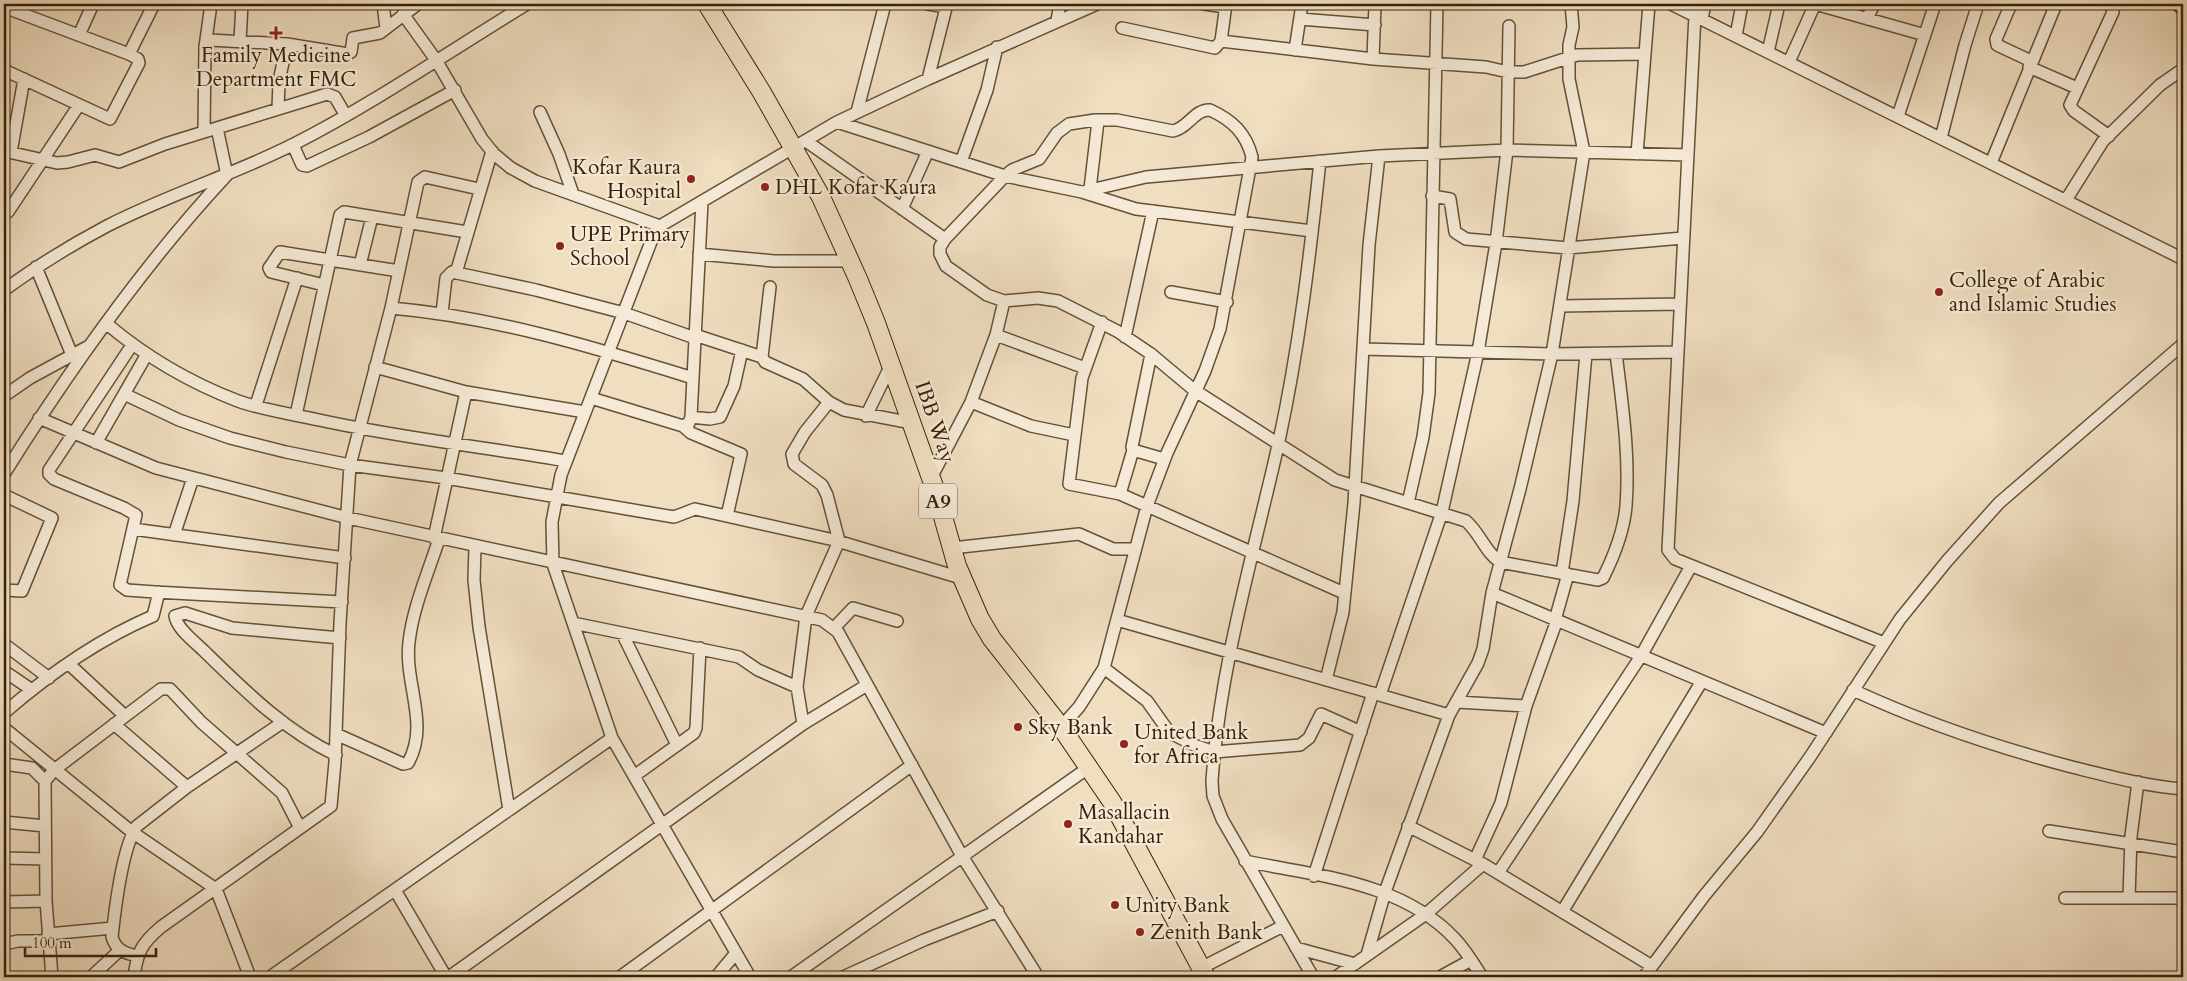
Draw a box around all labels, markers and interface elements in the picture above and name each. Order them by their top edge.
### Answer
marker: Family Medicine Department FMC [269,26,283,40]
place label: Family Medicine Department FMC [196,41,356,94]
place label: Kofar Kaura Hospital [572,153,681,206]
marker: Kofar Kaura Hospital [685,173,697,185]
place label: DHL Kofar Kaura [775,173,937,202]
marker: DHL Kofar Kaura [759,181,771,193]
place label: UPE Primary School [570,220,690,273]
marker: UPE Primary School [554,240,566,252]
place label: College of Arabic and Islamic Studies [1949,266,2117,319]
marker: College of Arabic and Islamic Studies [1933,286,1945,298]
street label: IBB Way [907,377,963,467]
road number: A9 [919,484,957,518]
place label: Sky Bank [1028,713,1114,742]
place label: United Bank for Africa [1134,718,1249,771]
marker: Sky Bank [1012,721,1024,733]
marker: United Bank for Africa [1118,738,1130,750]
place label: Masallacin Kandahar [1078,798,1170,851]
marker: Masallacin Kandahar [1062,818,1074,830]
place label: Unity Bank [1125,891,1231,920]
marker: Unity Bank [1109,899,1121,911]
place label: Zenith Bank [1150,918,1263,947]
scale bar [25,926,156,958]
marker: Zenith Bank [1134,926,1146,938]
text: 100 m [32,933,72,953]

